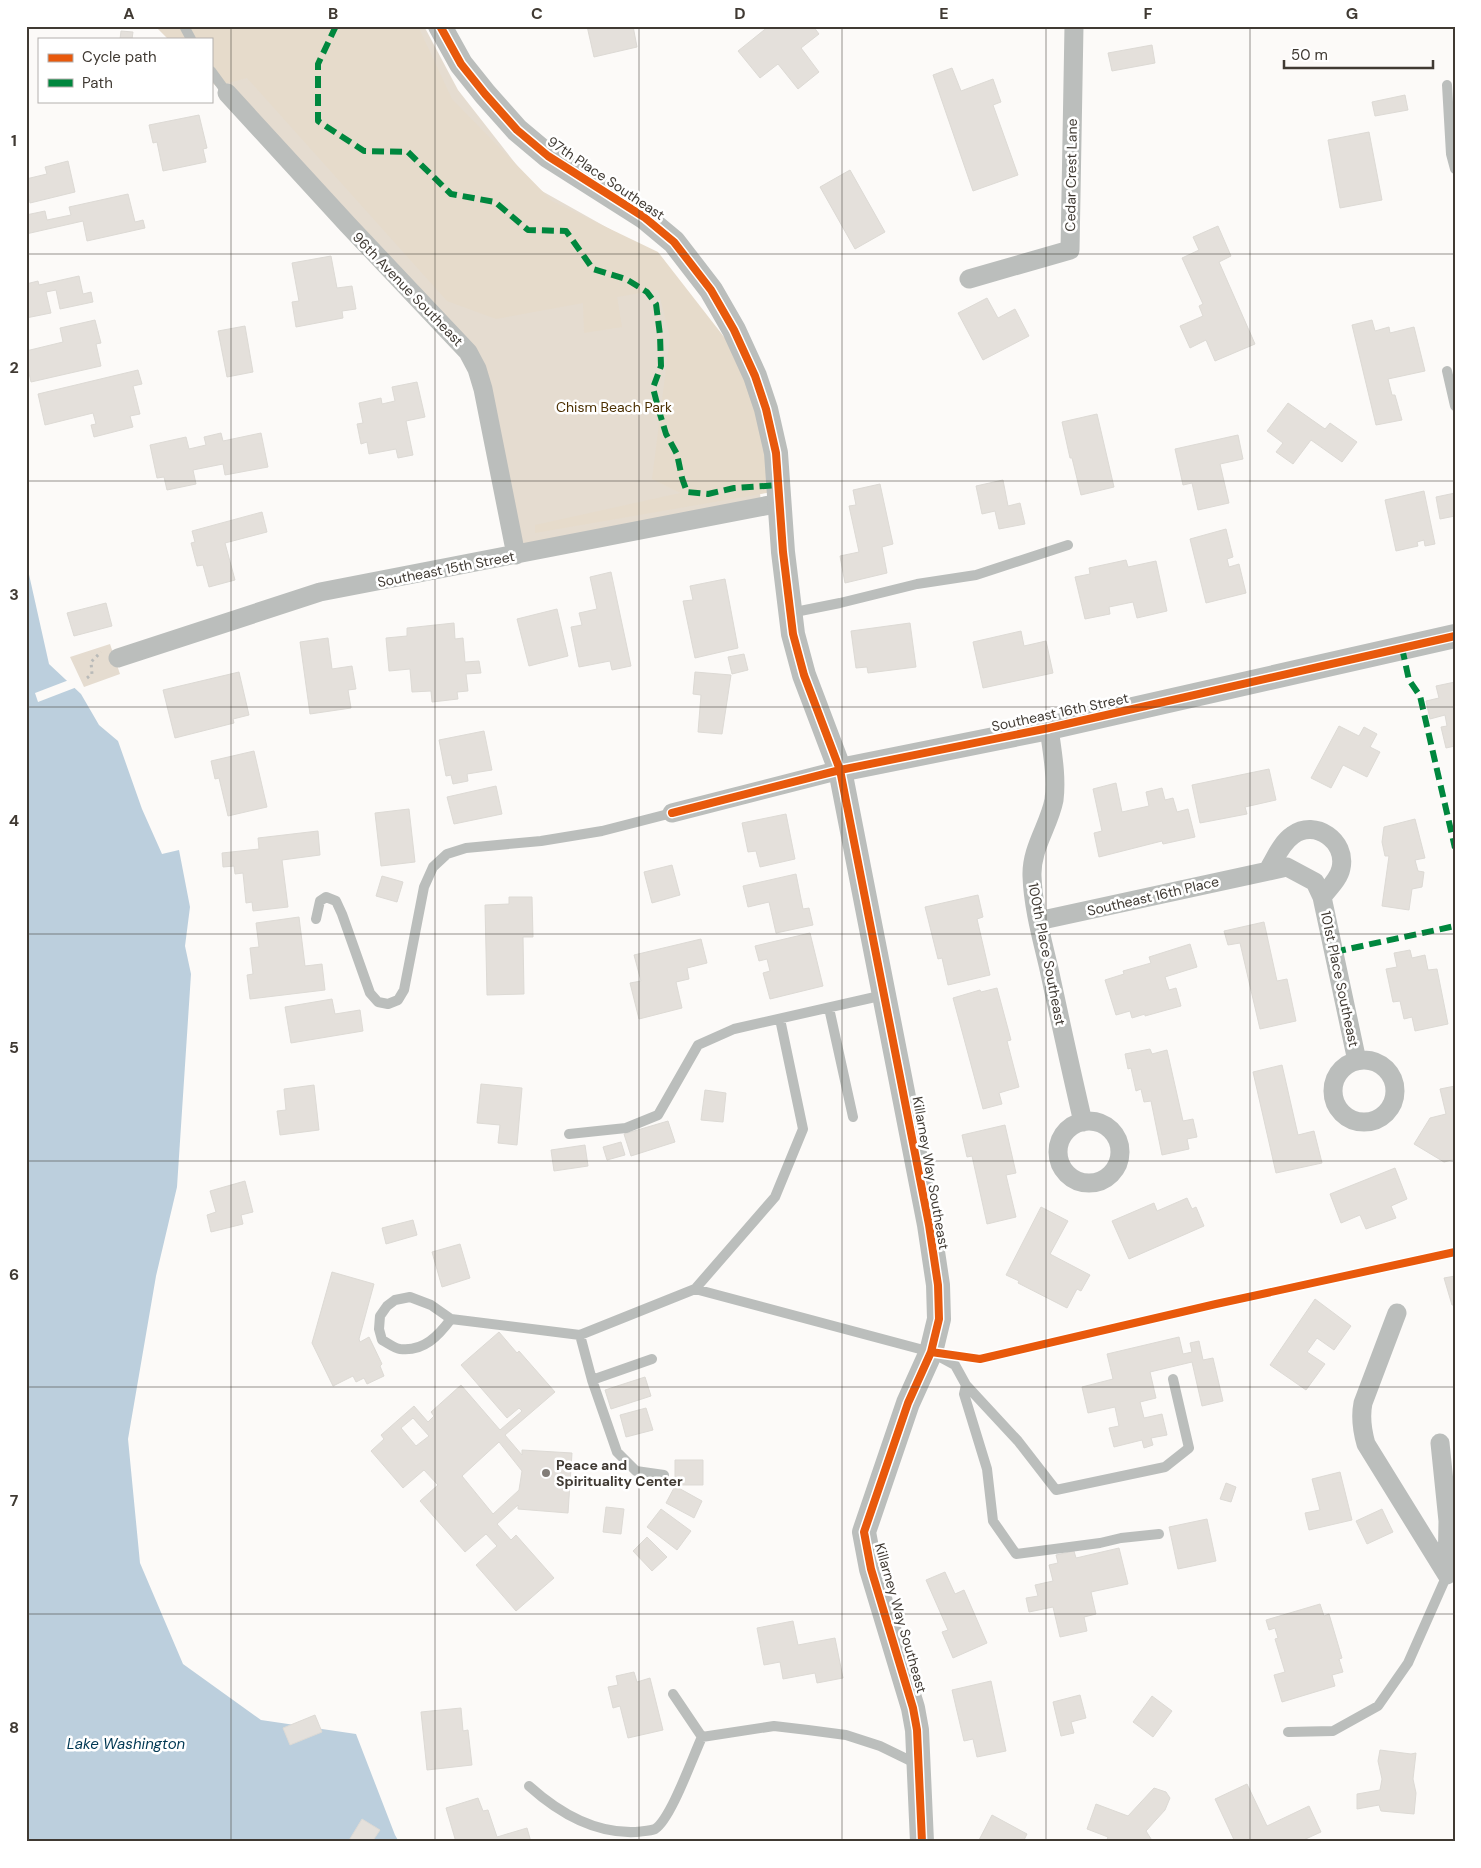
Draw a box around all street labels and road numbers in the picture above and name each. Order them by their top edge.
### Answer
street label: Cedar Crest Lane [1061,118,1081,232]
street label: 97th Place Southeast [544,132,668,224]
street label: 96th Avenue Southeast [349,228,467,350]
street label: Southeast 15th Street [376,547,516,591]
street label: Southeast 16th Street [990,689,1130,735]
street label: Southeast 16th Place [1085,872,1221,920]
street label: 100th Place Southeast [1024,881,1070,1027]
street label: 101st Place Southeast [1317,909,1363,1049]
street label: Killarney Way Southeast [909,1095,953,1251]
street label: Killarney Way Southeast [871,1541,931,1695]

